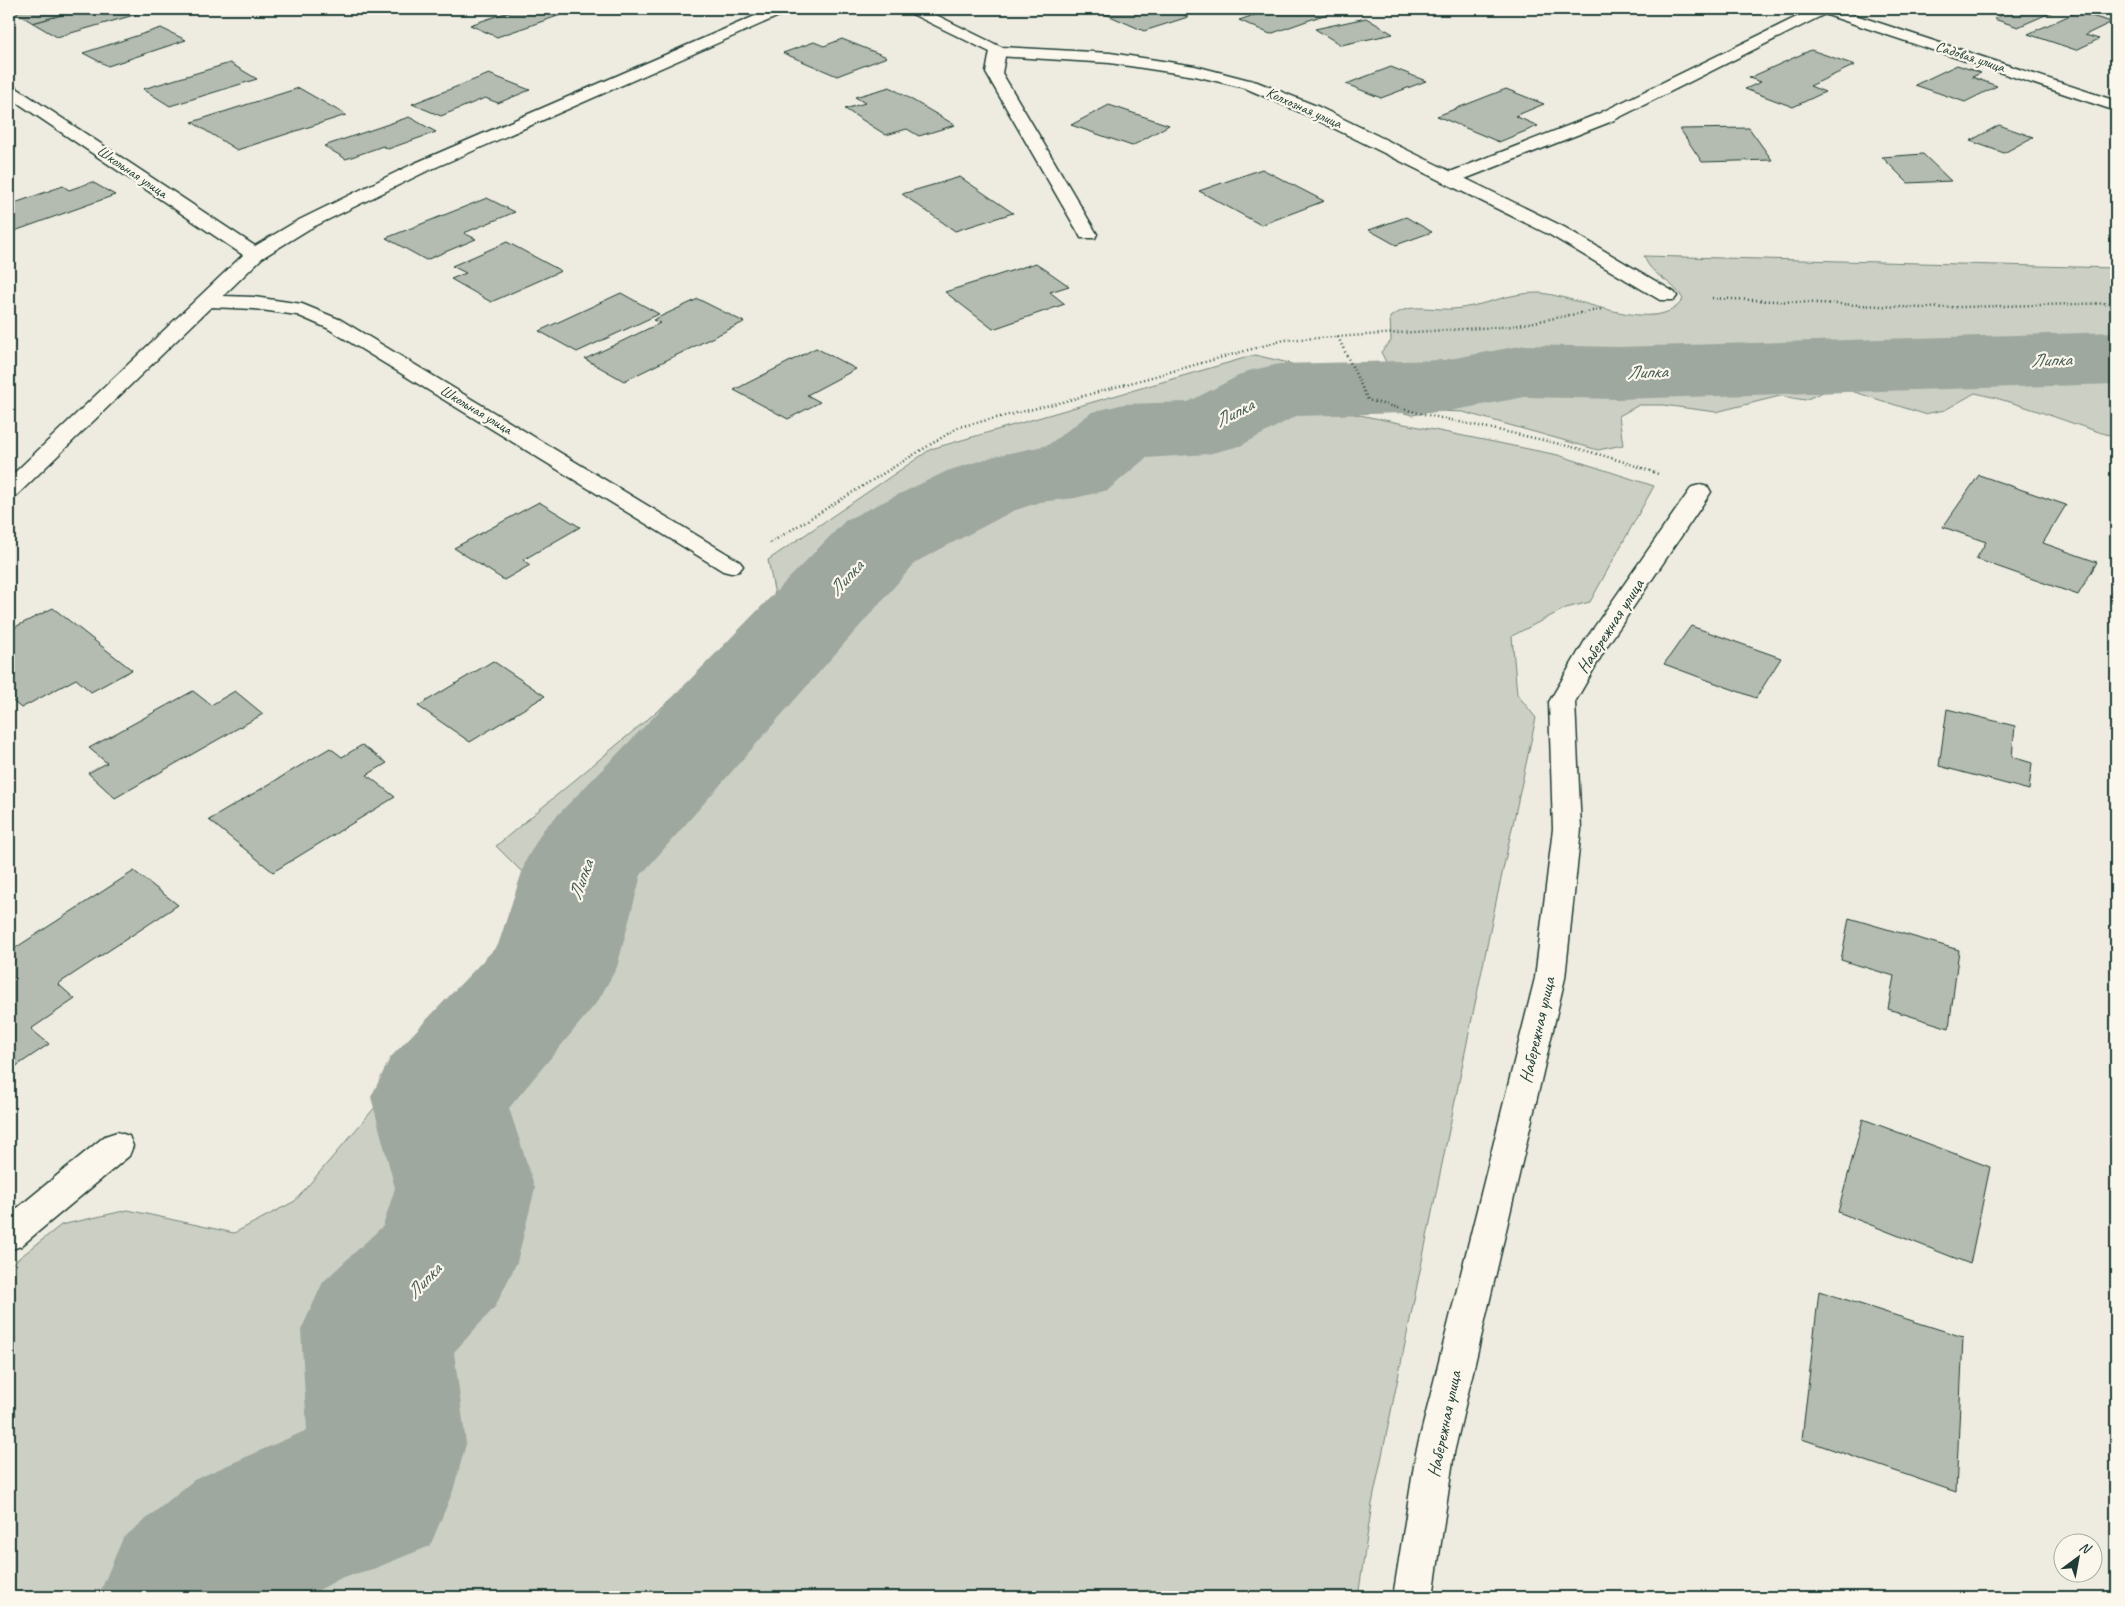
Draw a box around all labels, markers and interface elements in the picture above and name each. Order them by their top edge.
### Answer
street label: Садовая улица [1933,37,2009,78]
street label: Колхозная улица [1263,83,1346,134]
street label: Школьная улица [93,141,172,204]
water label: Липка [2030,347,2074,373]
water label: Липка [1626,359,1670,385]
street label: Школьная улица [436,381,517,440]
water label: Липка [1211,392,1260,433]
water label: Липка [823,553,870,601]
street label: Набережная улица [1571,573,1650,677]
water label: Липка [563,855,600,903]
street label: Набережная улица [1514,973,1560,1085]
water label: Липка [401,1256,448,1304]
street label: Набережная улица [1422,1367,1466,1479]
north arrow [2052,1534,2102,1584]
text: N [2076,1538,2095,1558]

